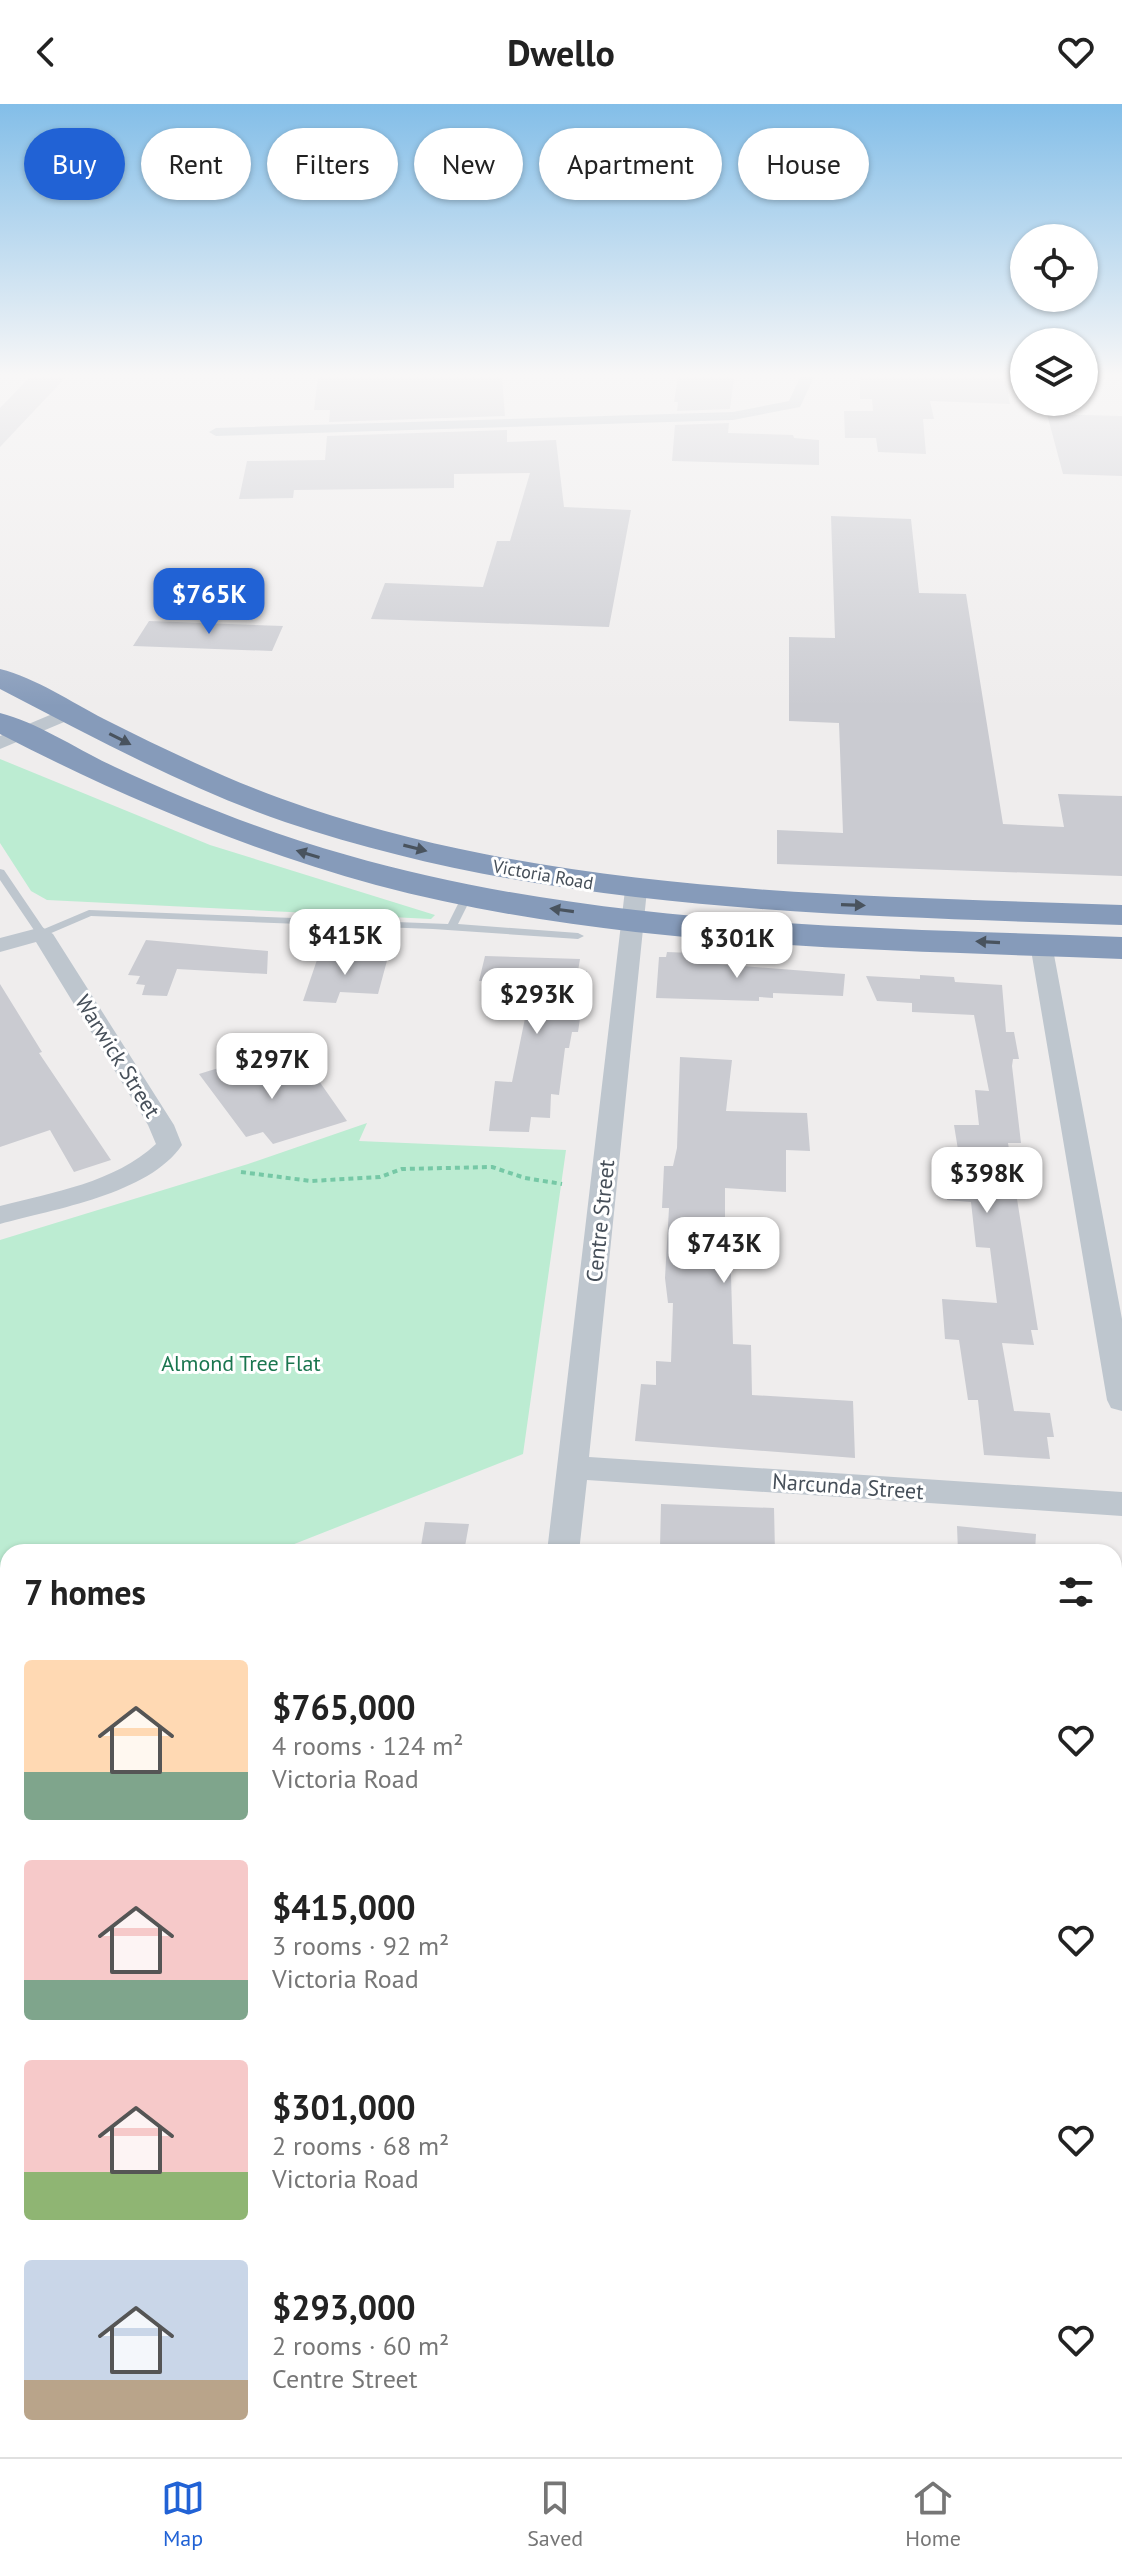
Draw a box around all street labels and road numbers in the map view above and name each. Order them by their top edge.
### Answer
street label: Victoria Road [490,854,595,895]
street label: Warwick Street [69,989,167,1123]
street label: Centre Street [580,1158,620,1284]
street label: Narcunda Street [771,1467,925,1505]

